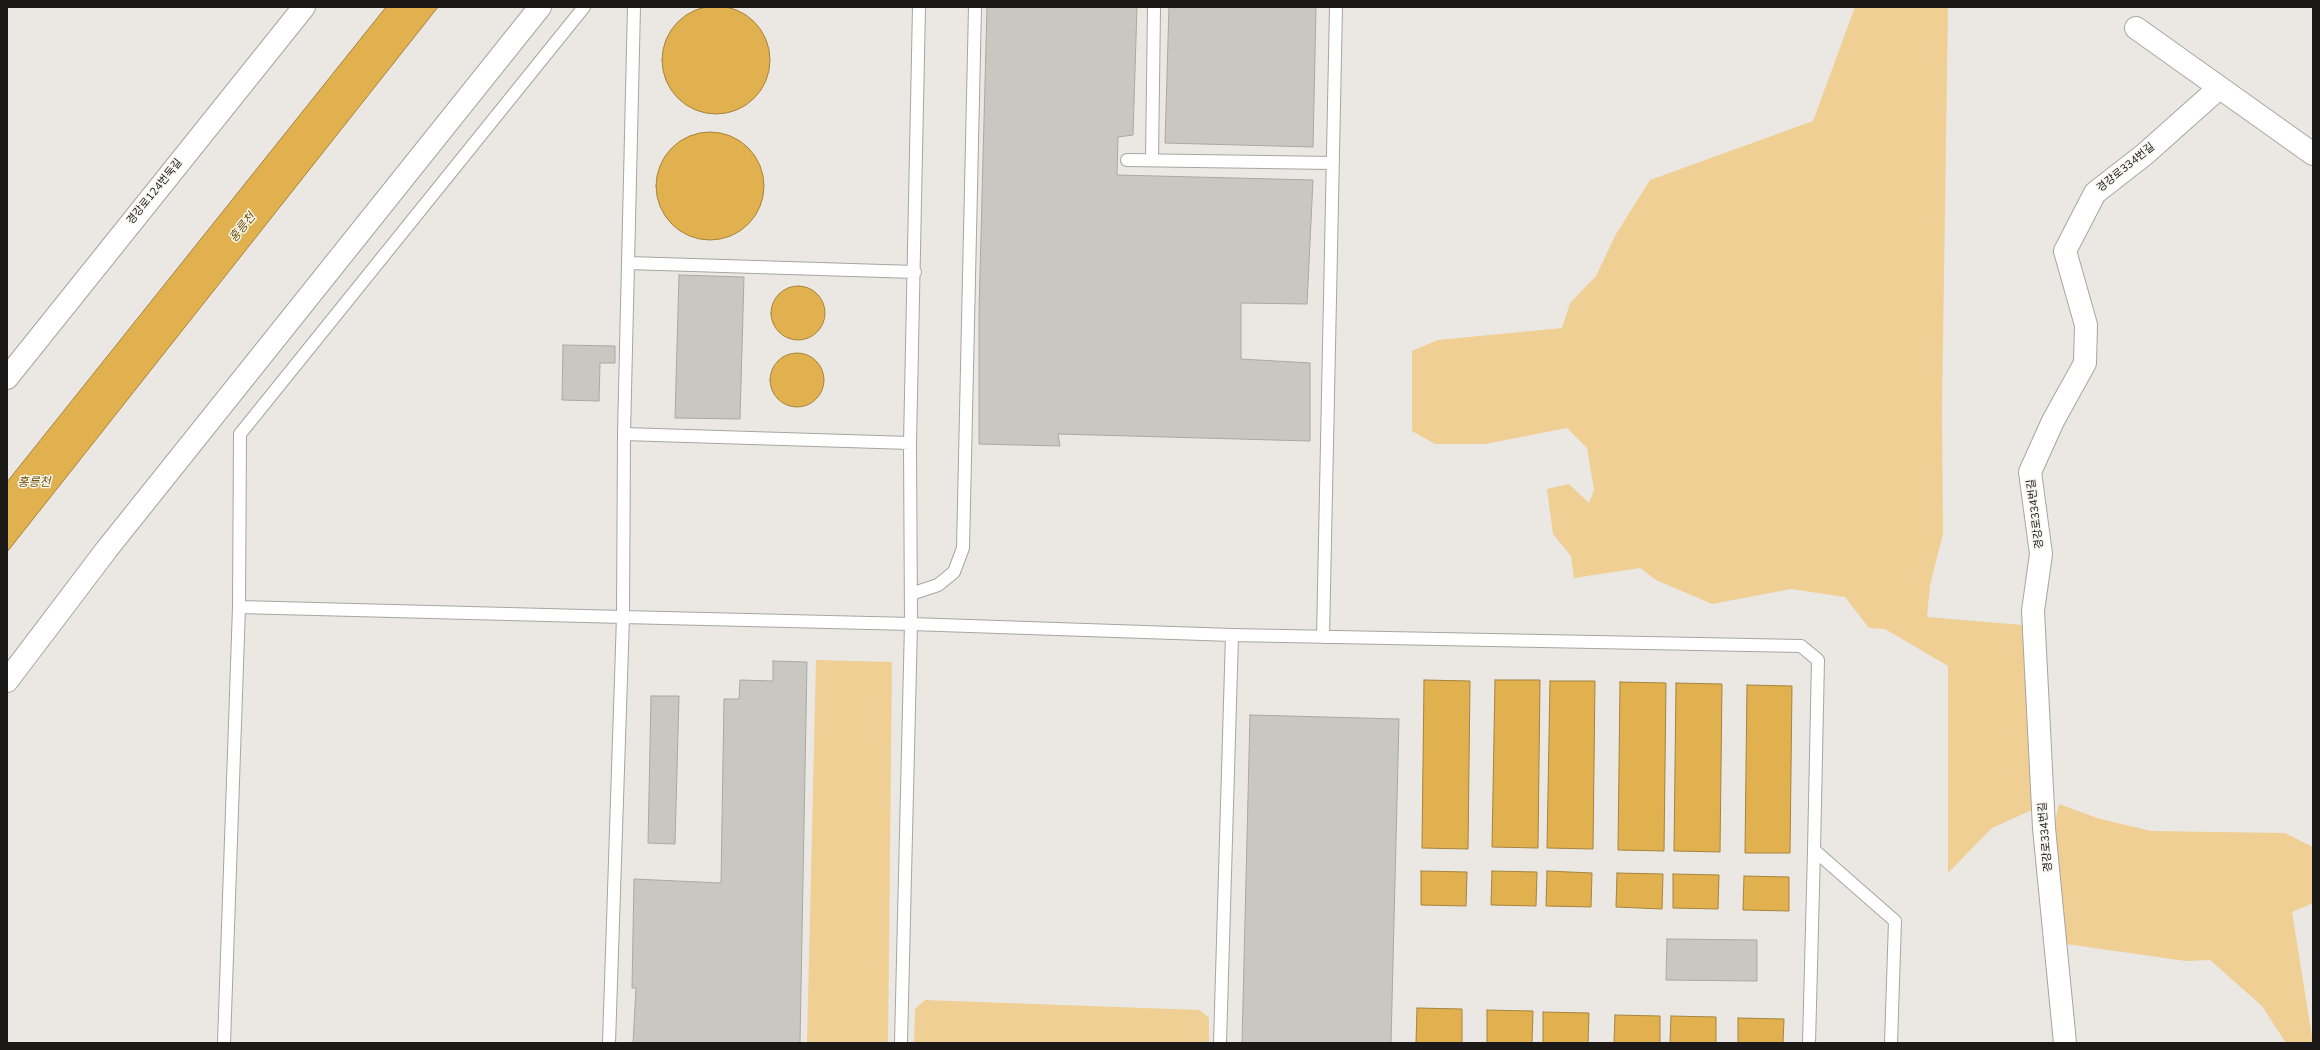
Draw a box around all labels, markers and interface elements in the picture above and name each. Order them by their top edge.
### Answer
street label: 경강로334번길 [2094,141,2158,195]
street label: 경강로124번둑길 [125,157,185,227]
water label: 홍릉천 [227,211,259,245]
water label: 홍릉천 [17,476,51,490]
street label: 경강로334번길 [2025,478,2047,550]
street label: 경강로334번길 [2036,801,2056,873]

